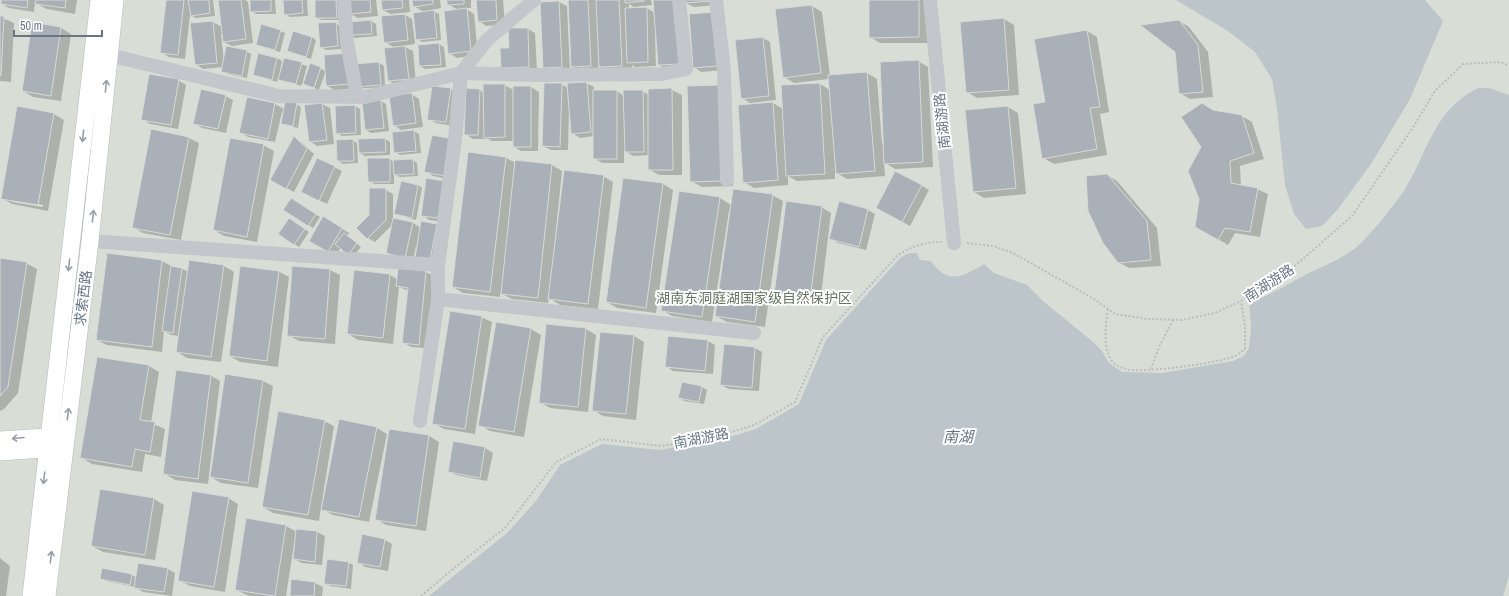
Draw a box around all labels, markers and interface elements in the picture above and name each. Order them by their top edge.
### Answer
scale bar [14,12,102,38]
text: 50 m [20,18,42,34]
one-way arrow [102,80,109,93]
street label: 南湖游路 [930,92,954,150]
one-way arrow [80,129,87,142]
one-way arrow [89,210,96,223]
one-way arrow [65,258,72,271]
street label: 南湖游路 [1241,260,1297,306]
street label: 求索西路 [71,269,95,327]
park label: 湖南东洞庭湖国家级自然保护区 [656,289,852,307]
one-way arrow [64,408,72,421]
street label: 南湖游路 [672,424,730,452]
water label: 南湖 [943,426,975,447]
one-way arrow [12,435,25,442]
one-way arrow [41,471,48,484]
one-way arrow [47,551,55,564]

